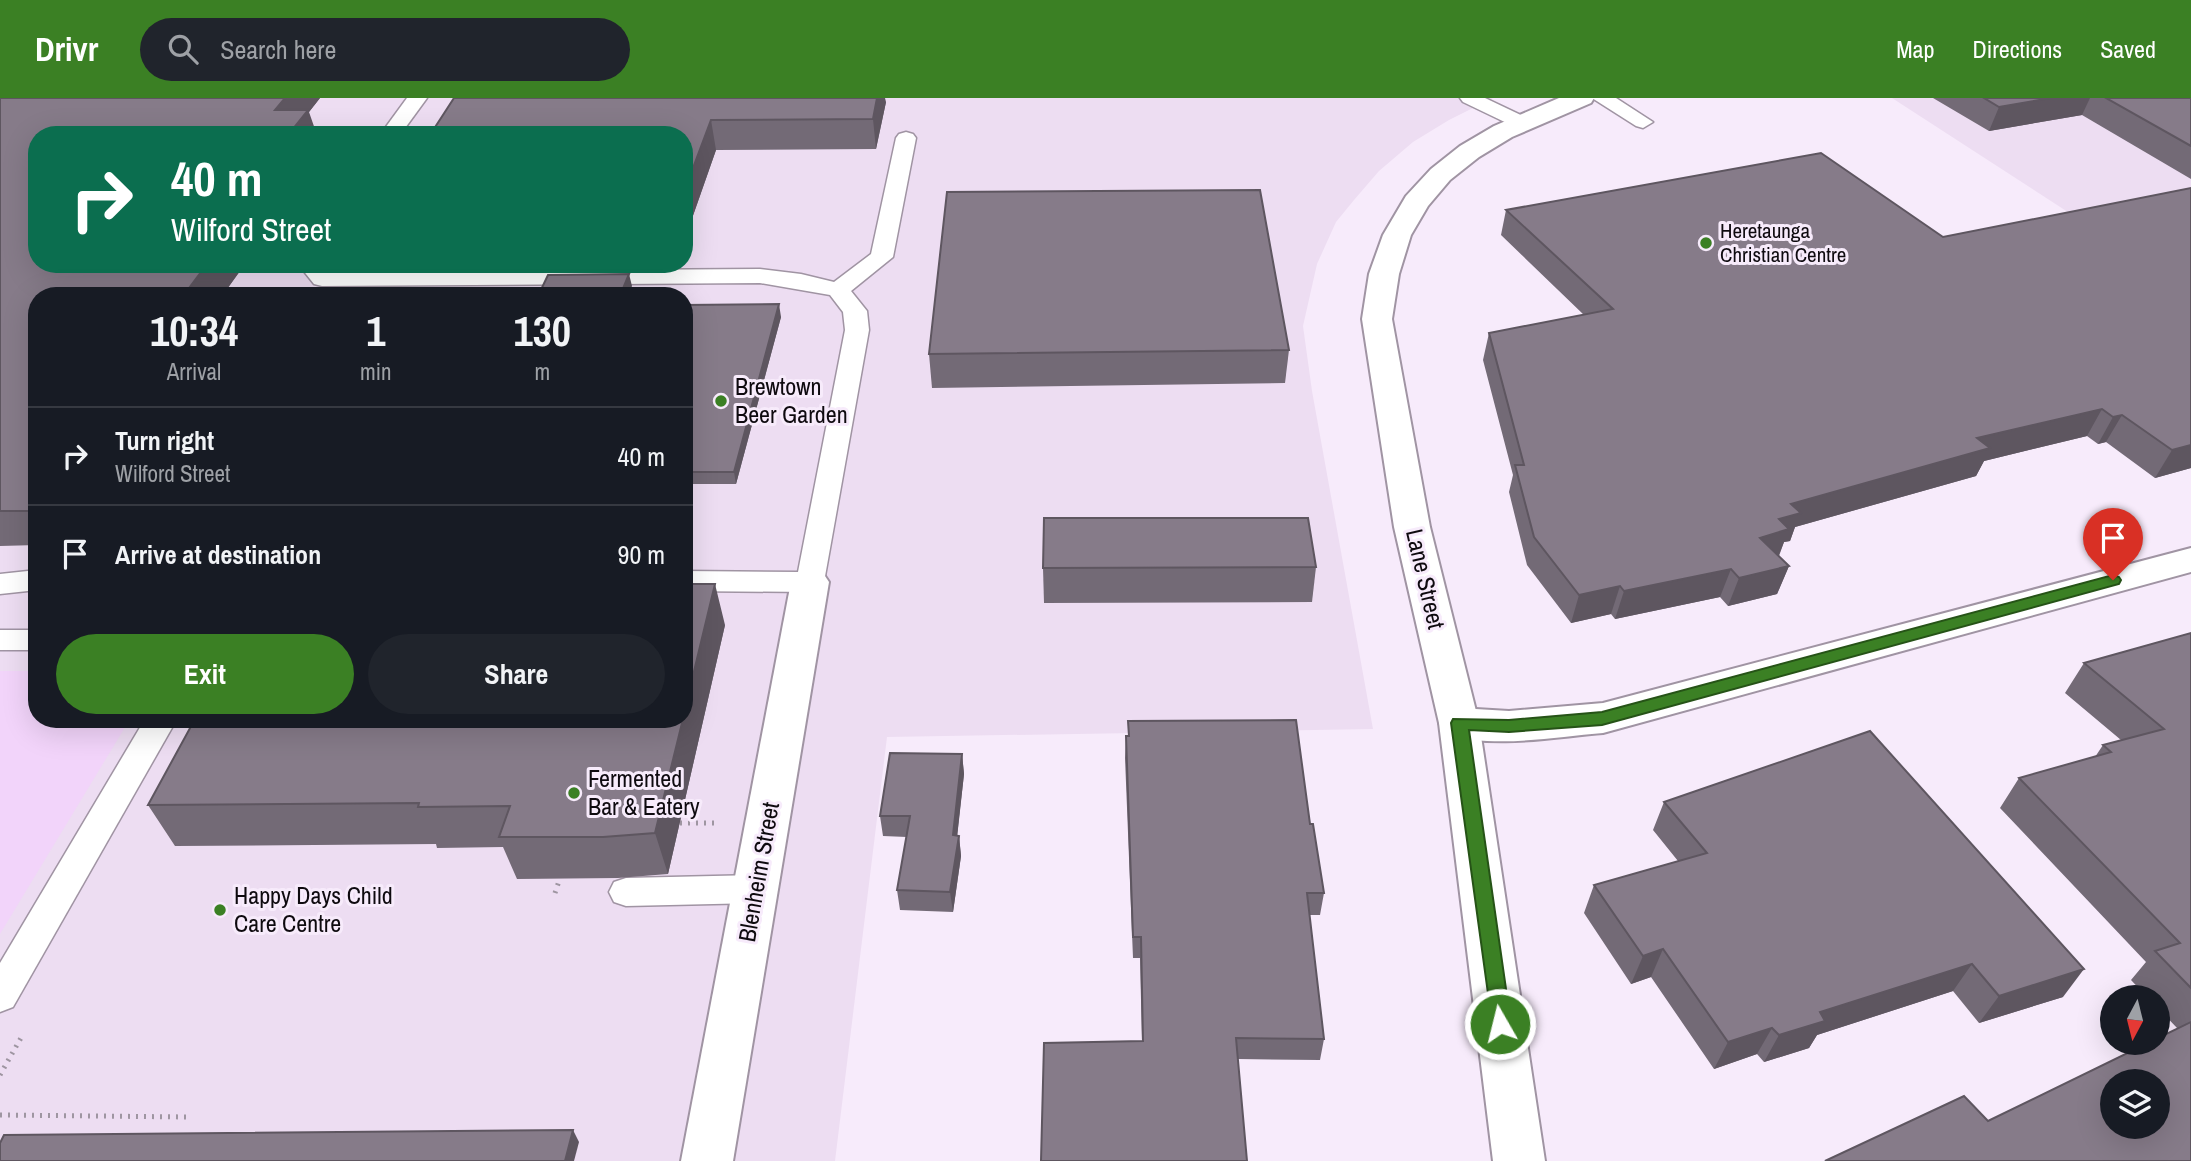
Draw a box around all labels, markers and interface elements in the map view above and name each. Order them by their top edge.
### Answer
search box [140,18,630,81]
text: Drivr [35,27,98,71]
icon: search [164,30,202,68]
text: Search here [220,32,336,67]
text: Map [1896,33,1934,65]
text: Directions [1972,33,2062,65]
text: Saved [2100,33,2156,65]
text: 40 m [171,145,263,211]
icon: right [56,154,147,245]
text: Wilford Street [171,208,331,251]
place label: Heretaunga Christian Centre [1720,216,1846,269]
marker: Heretaunga Christian Centre [1698,235,1714,251]
text: 10:34 [150,303,238,359]
text: 1 [366,303,385,359]
text: 130 [514,303,571,359]
text: Arrival [167,356,221,387]
text: min [360,356,392,387]
text: m [534,356,550,387]
place label: Brewtown Beer Garden [735,370,848,430]
marker: Brewtown Beer Garden [713,393,729,409]
text: Turn right [115,423,214,458]
icon: right [56,437,94,475]
text: 40 m [618,439,665,474]
text: Wilford Street [115,458,230,489]
pin [2083,508,2143,580]
icon: arrive [2094,519,2132,557]
street label: Lane Street [1399,526,1453,632]
icon: arrive [56,535,94,573]
text: Arrive at destination [115,537,321,572]
text: 90 m [618,537,665,572]
button: Exit [56,634,354,714]
button: Share [368,634,665,714]
place label: Fermented Bar & Eatery [588,762,700,822]
marker: Fermented Bar & Eatery [566,785,582,801]
street label: Blenheim Street [730,799,786,944]
place label: Happy Days Child Care Centre [234,879,393,939]
marker: Happy Days Child Care Centre [212,902,228,918]
north arrow [2100,985,2170,1055]
map controls [2100,985,2170,1139]
position arrow [1463,987,1537,1061]
button: layers [2100,1069,2170,1139]

